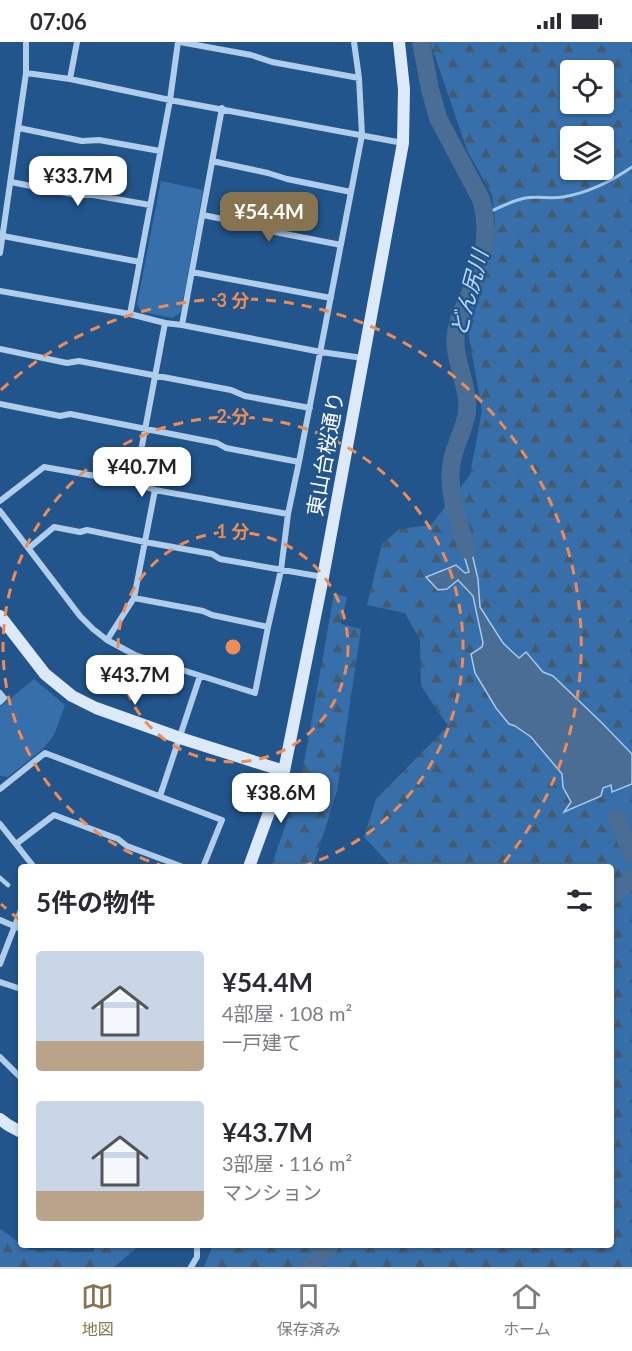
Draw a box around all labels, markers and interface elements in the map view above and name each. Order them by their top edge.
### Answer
text: 07:06 [30,8,87,35]
map controls [560,60,614,180]
button: locate [560,60,614,114]
button: layers [560,126,614,180]
pin: ¥33.7M [29,156,127,207]
text: ¥33.7M [43,163,113,187]
pin: ¥54.4M [220,192,318,243]
text: ¥54.4M [234,199,304,223]
water label: どん尻川 [444,245,493,339]
text: 3 分 [217,289,249,311]
street label: 東山台桜通り [301,390,348,518]
text: 2 分 [217,405,249,427]
pin: ¥40.7M [93,447,191,498]
text: ¥40.7M [107,454,177,478]
text: 1 分 [217,520,249,542]
centre of rings [223,637,243,657]
pin: ¥43.7M [86,655,184,706]
text: ¥43.7M [100,662,170,686]
pin: ¥38.6M [232,773,330,824]
text: ¥38.6M [246,780,316,804]
icon: filters [563,884,596,917]
text: 5件の物件 [36,886,155,918]
text: ¥54.4M [222,966,313,998]
icon: home [84,975,156,1047]
text: 4部屋 · 108 m² [222,1001,352,1025]
text: 一戸建て [222,1030,302,1054]
text: ¥43.7M [222,1116,313,1148]
icon: home [84,1125,156,1197]
text: 3部屋 · 116 m² [222,1151,352,1175]
text: マンション [222,1180,322,1204]
tab: 地図 [81,1280,114,1340]
tab: 保存済み [277,1280,341,1340]
tab: ホーム [503,1280,551,1340]

